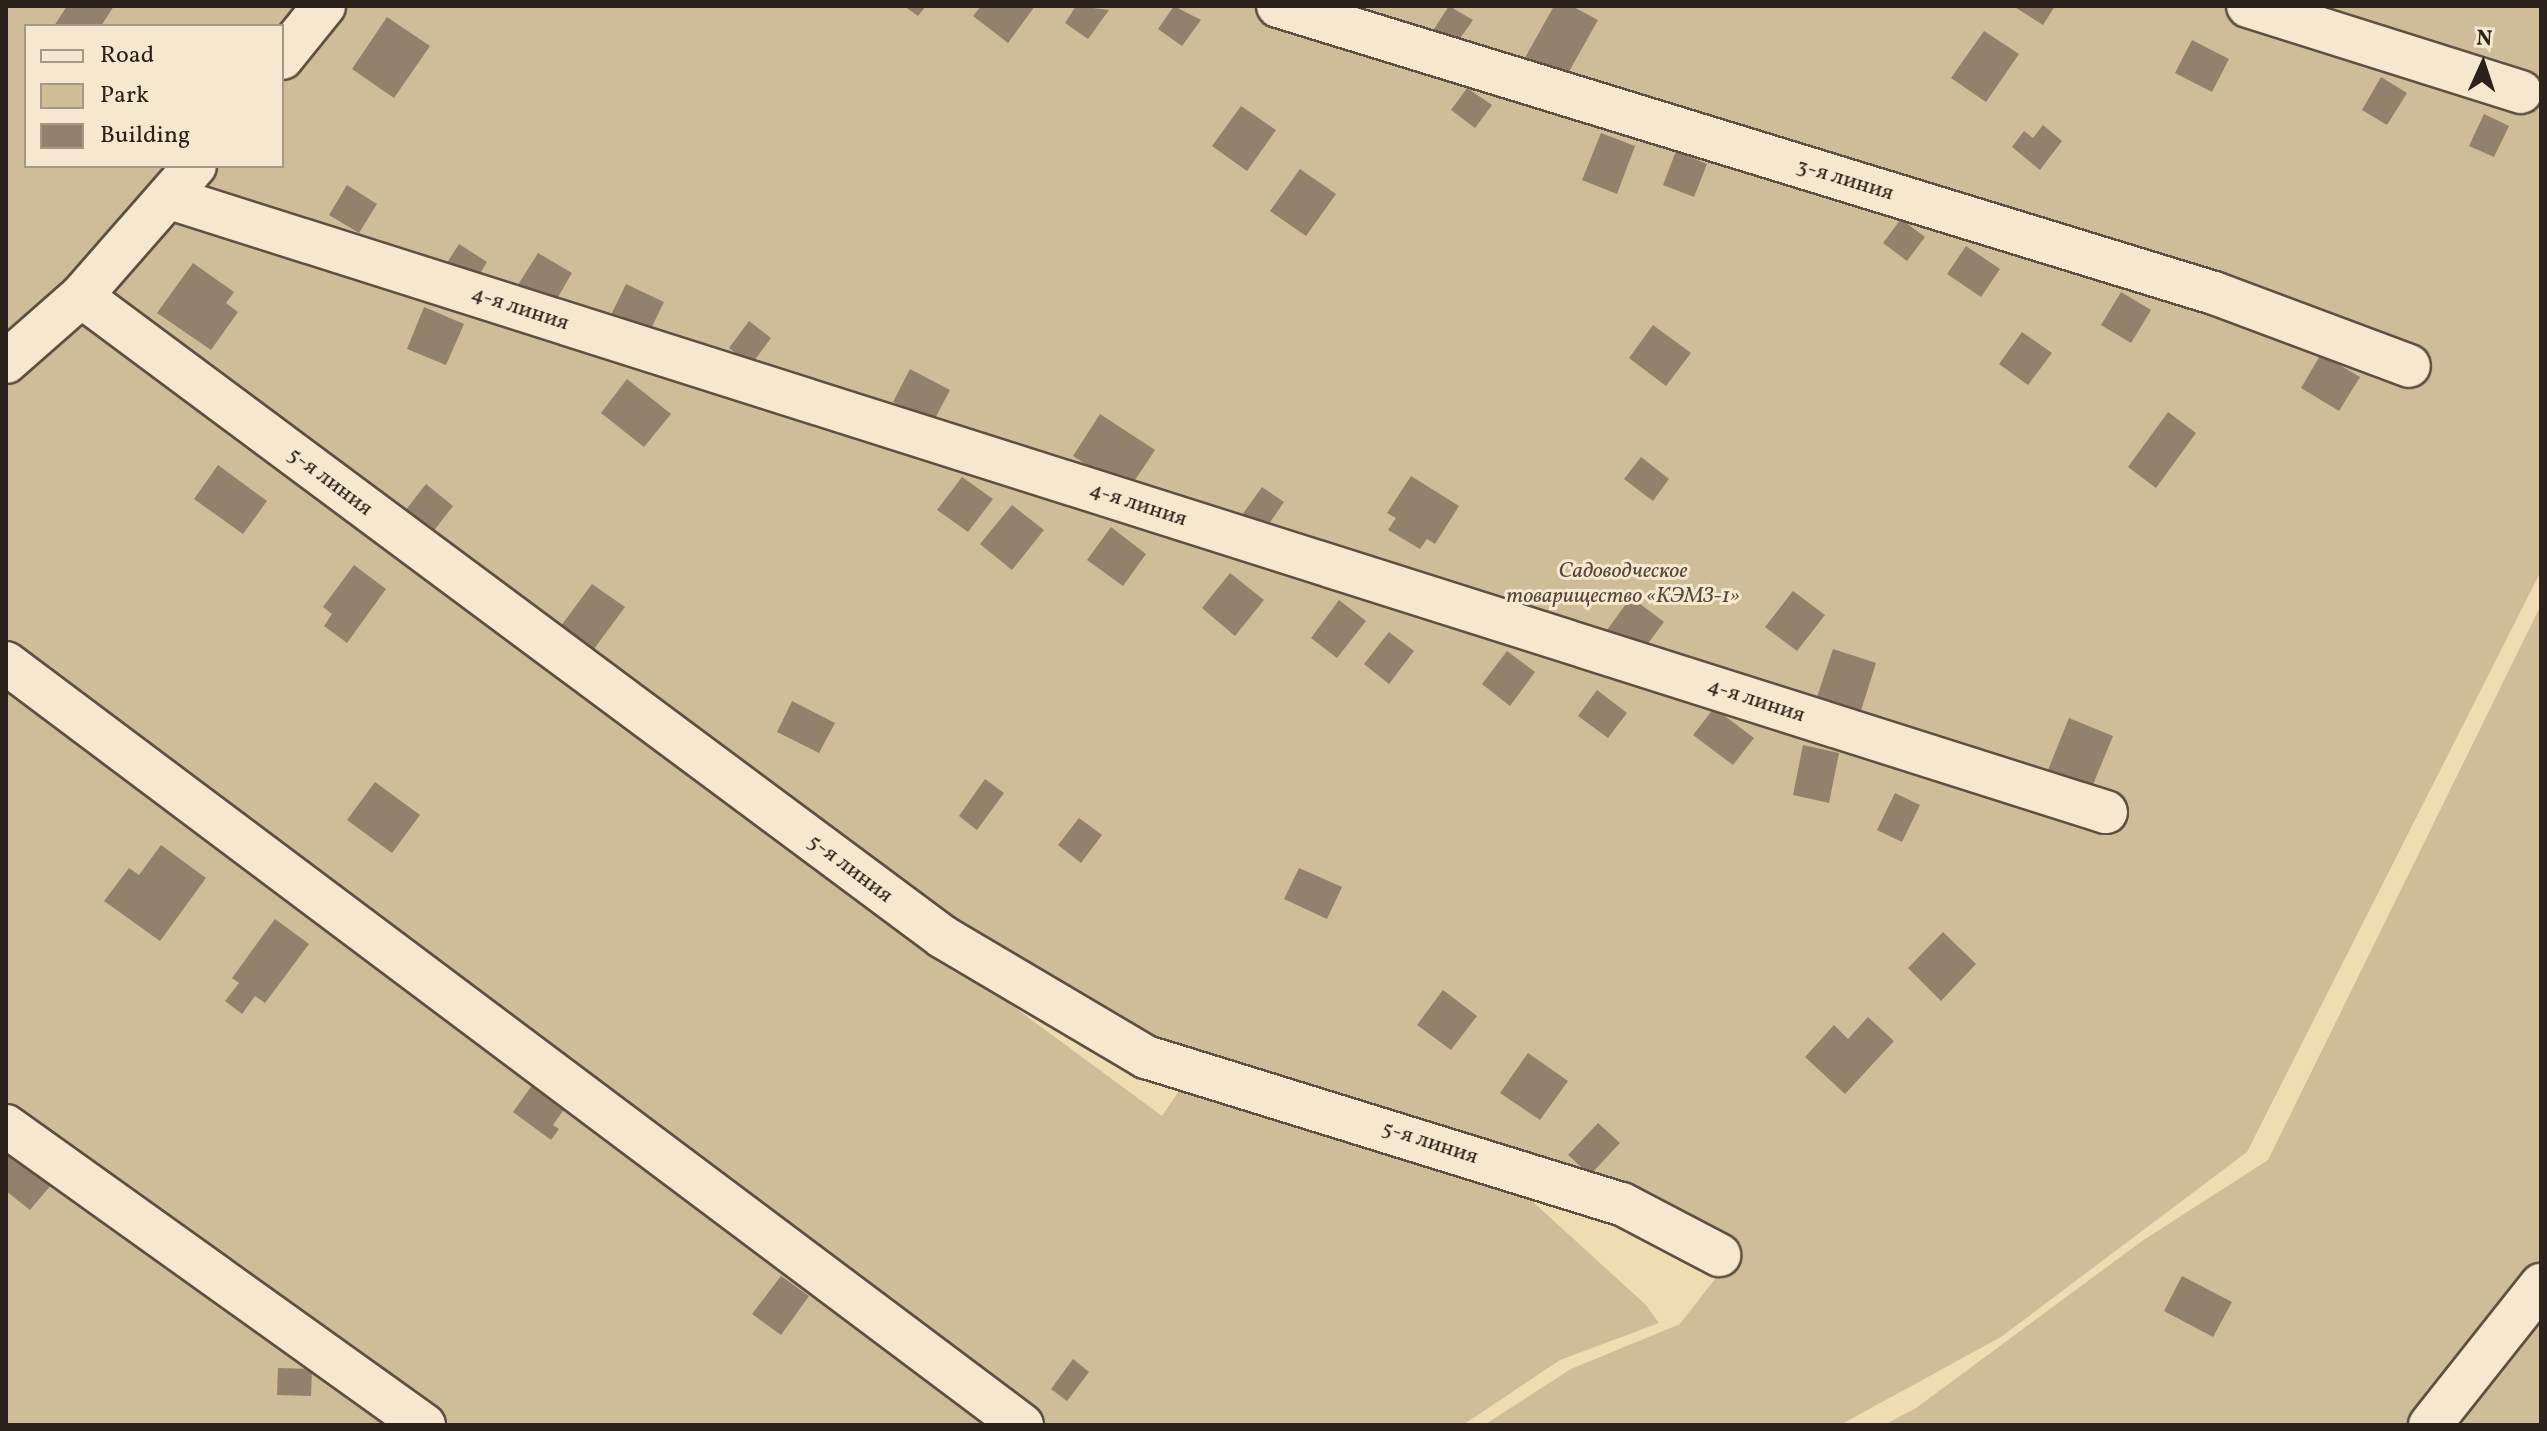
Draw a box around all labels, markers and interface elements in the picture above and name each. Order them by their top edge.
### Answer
legend [24,24,284,168]
north arrow [2443,24,2523,104]
text: N [2475,24,2493,55]
text: Road [100,39,154,73]
text: Park [100,79,149,113]
text: Building [100,119,190,153]
street label: 3-я линия [1793,153,1897,207]
street label: 4-я линия [468,281,572,337]
street label: 5-я линия [282,442,378,522]
street label: 4-я линия [1086,477,1190,533]
park label: Садоводческое товарищество «КЭМЗ-1» [1506,558,1740,610]
street label: 4-я линия [1704,673,1808,729]
street label: 5-я линия [802,829,898,909]
street label: 5-я линия [1379,1115,1481,1171]

